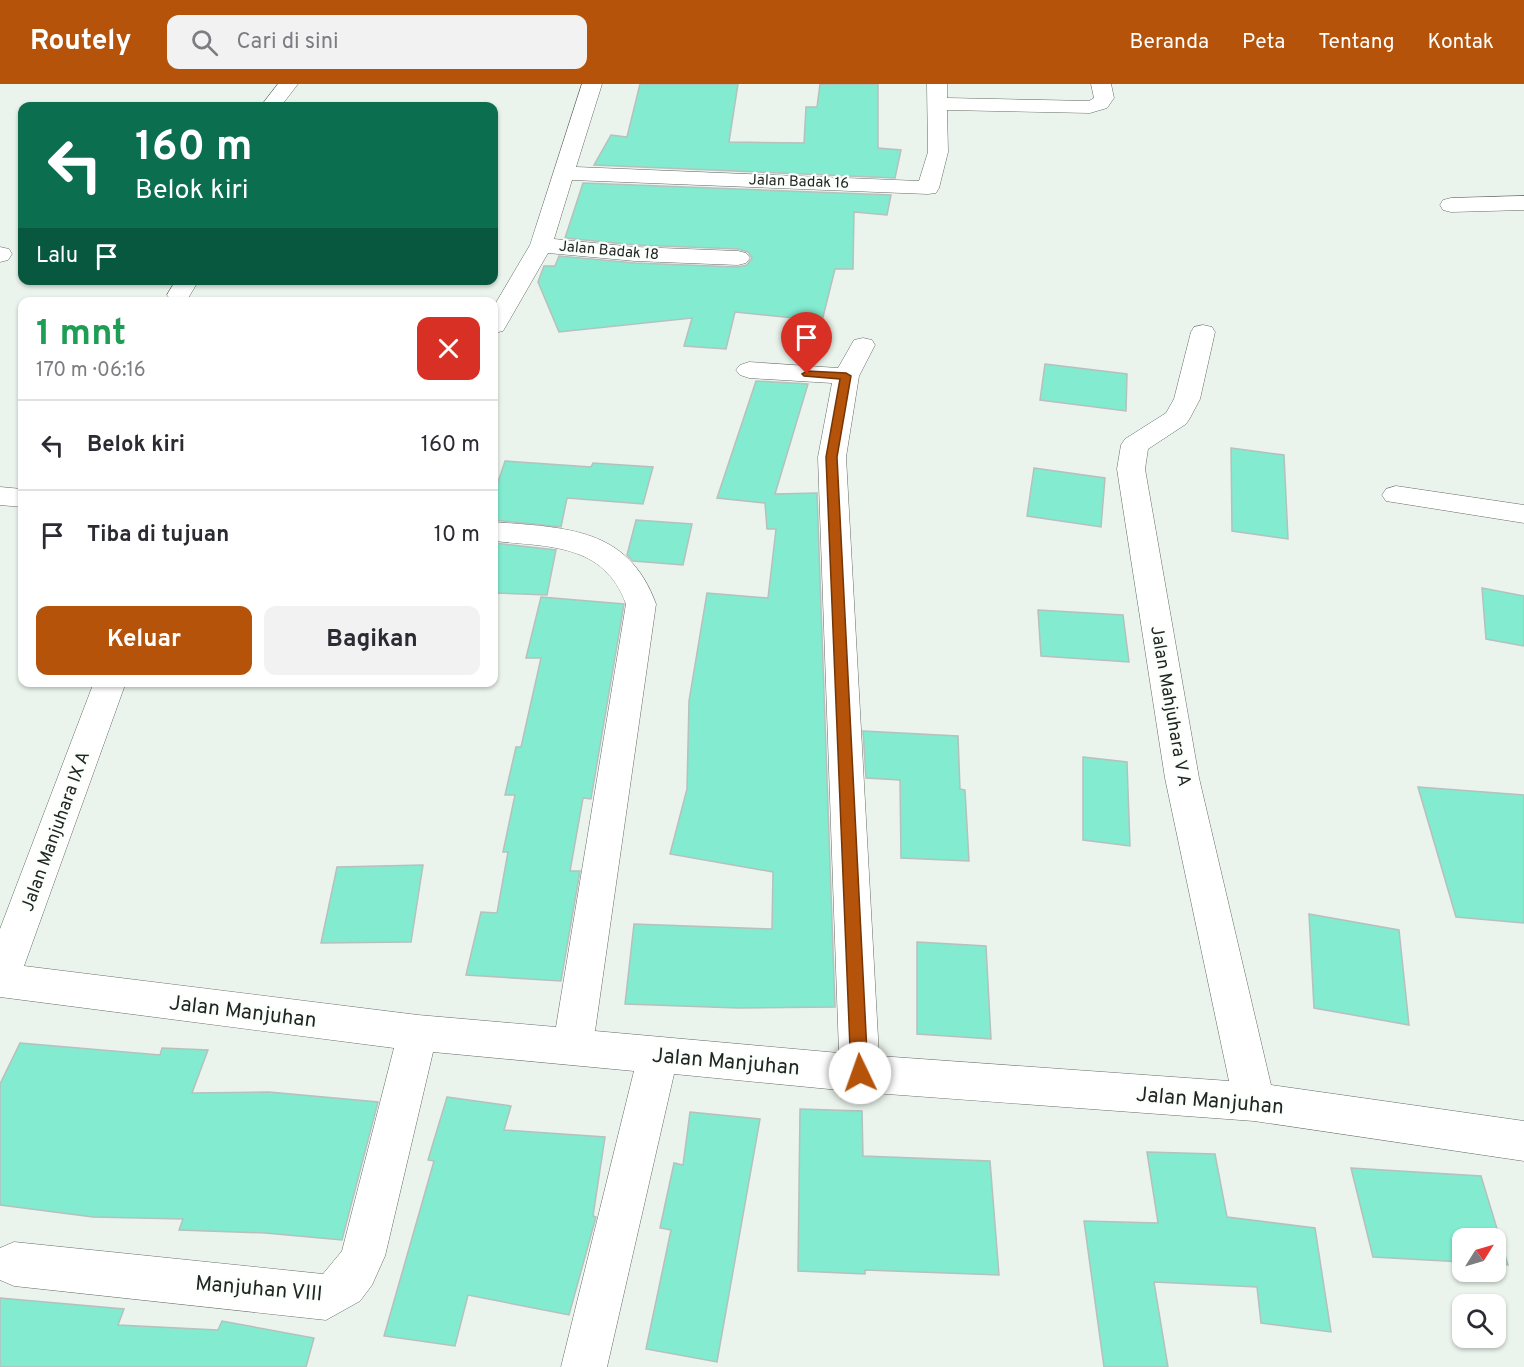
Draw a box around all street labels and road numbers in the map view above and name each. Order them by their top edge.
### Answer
street label: Jalan Badak 16 [748,171,850,194]
street label: Jalan Badak 18 [558,238,660,265]
street label: Jalan Mahjuhara V A [1144,624,1195,789]
street label: Jalan Manjuhara IX A [17,748,96,915]
street label: Jalan Manjuhan [168,990,318,1035]
street label: Jalan Manjuhan [651,1043,801,1082]
street label: Jalan Manjuhan [1135,1082,1285,1121]
street label: Manjuhan VIII [194,1270,324,1309]

